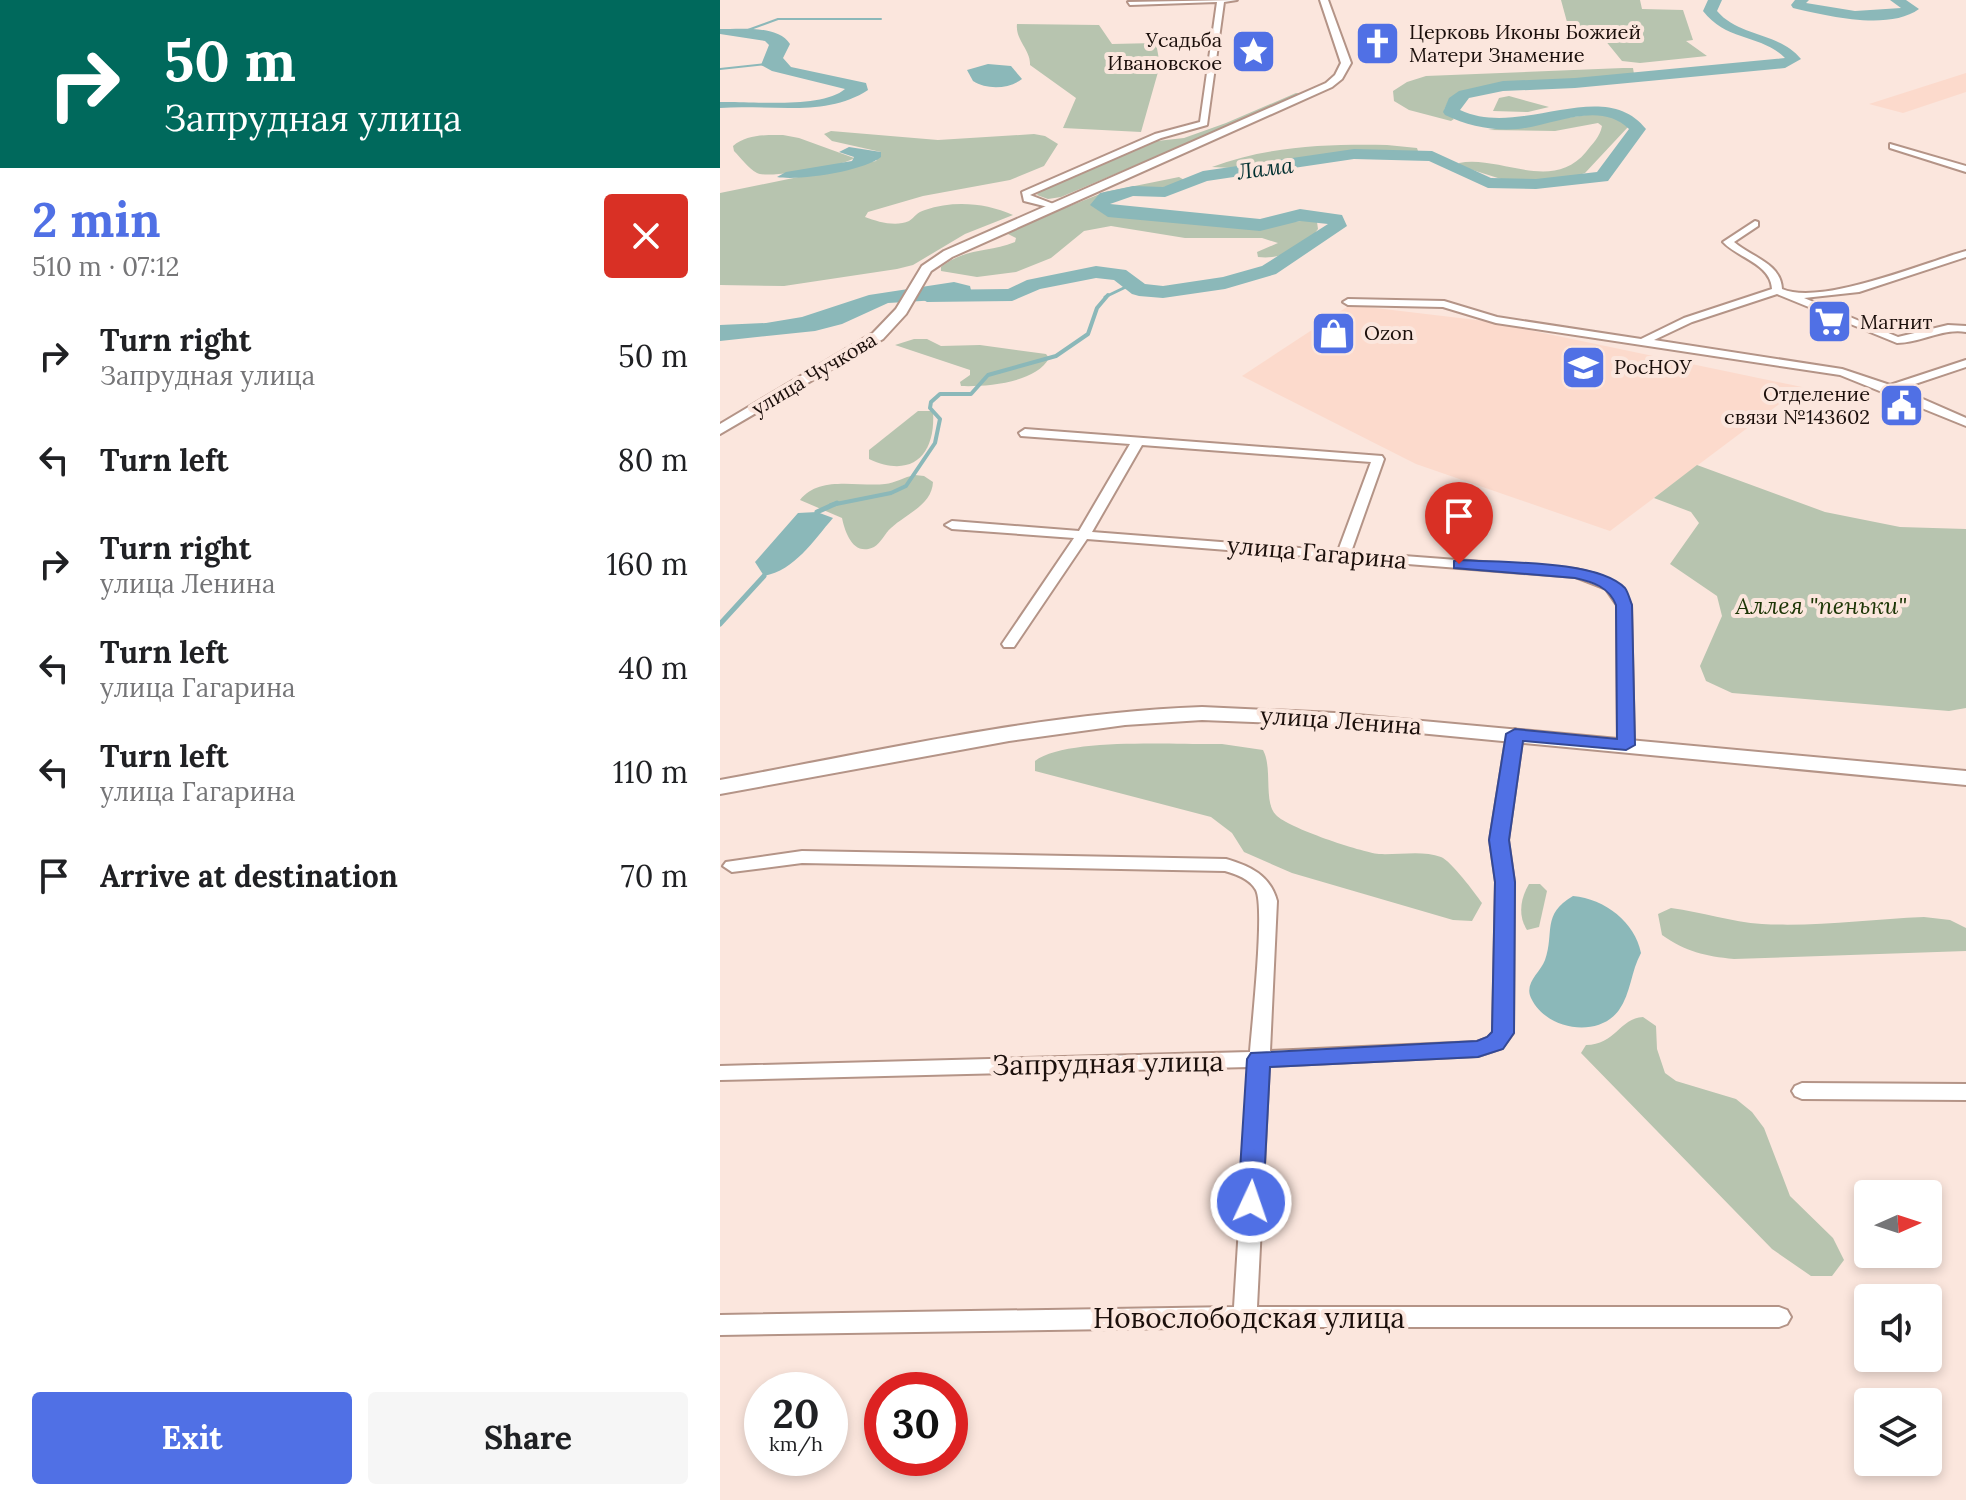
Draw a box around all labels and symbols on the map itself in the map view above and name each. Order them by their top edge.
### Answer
place label: Церковь Иконы Божией Матери Знамение [1409,19,1641,67]
church icon: Церковь Иконы Божией Матери Знамение [1354,20,1402,68]
place label: Усадьба Ивановское [1107,27,1222,75]
place icon: Усадьба Ивановское [1229,28,1277,76]
water label: Лама [1235,151,1296,185]
supermarket icon: Магнит [1805,298,1853,346]
shop icon: Ozon [1309,309,1357,357]
place label: Магнит [1860,309,1932,334]
place label: Ozon [1364,320,1414,345]
street label: улица Чучкова [747,326,881,421]
school or university icon: РосНОУ [1559,343,1607,391]
place label: РосНОУ [1614,354,1692,379]
place label: Отделение связи №143602 [1724,381,1870,429]
public building icon: Отделение связи №143602 [1877,381,1925,429]
pin [1425,482,1493,564]
street label: улица Гагарина [1226,529,1408,576]
park label: Аллея "пеньки" [1734,590,1907,621]
street label: улица Ленина [1259,699,1423,742]
street label: Запрудная улица [992,1043,1224,1083]
position arrow [1209,1160,1293,1244]
north arrow [1854,1180,1942,1268]
street label: Новослободская улица [1093,1300,1405,1336]
speed limit sign: 30 [864,1372,968,1476]

